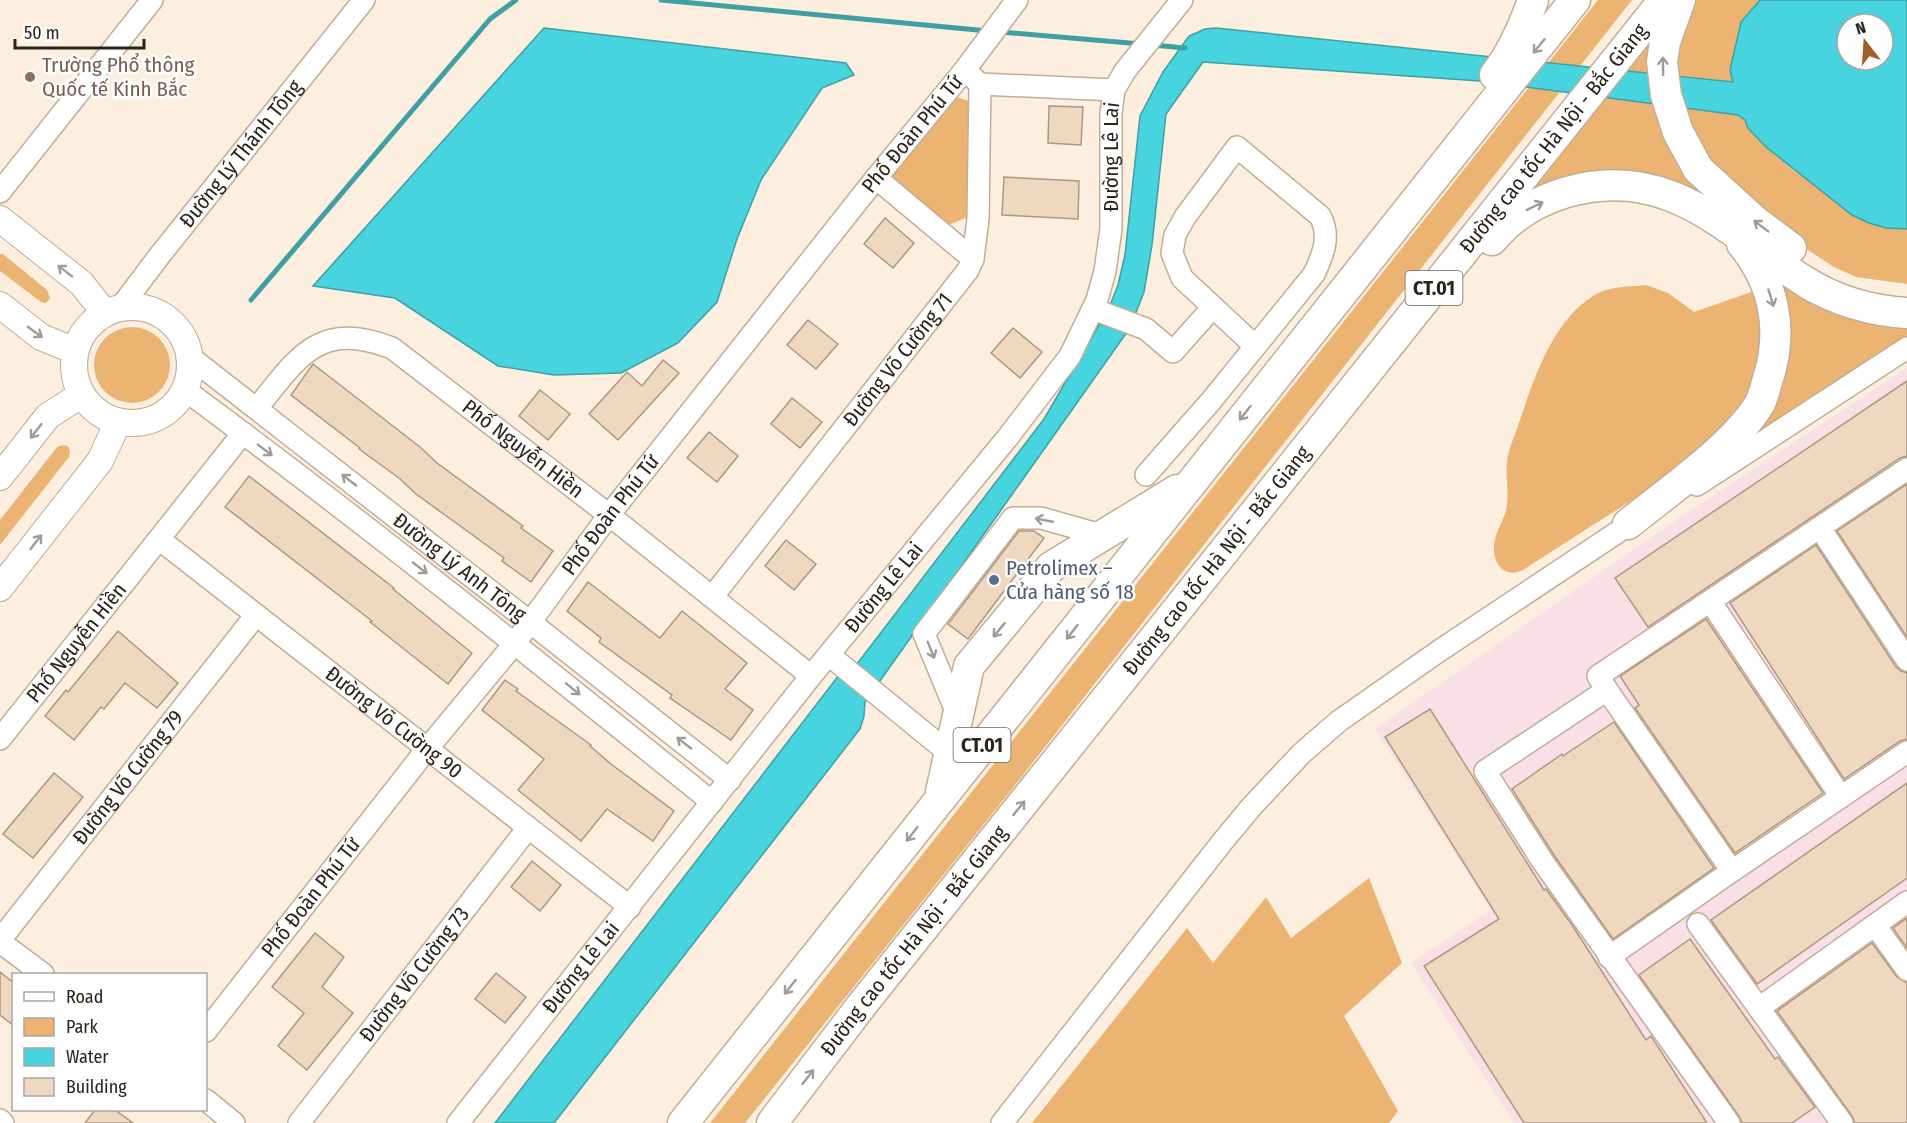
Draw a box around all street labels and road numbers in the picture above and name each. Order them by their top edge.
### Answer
street label: Đường cao tốc Hà Nội - Bắc Giang [1454,18,1653,259]
street label: Phố Đoàn Phú Tứ [856,69,969,198]
street label: Đường Lý Thánh Tông [174,75,308,233]
street label: Đường Lê Lai [1098,100,1125,212]
road number: CT.01 [1406,271,1462,305]
street label: Đường Võ Cường 71 [838,288,958,432]
street label: Phố Nguyễn Hiền [457,394,589,504]
street label: Đường cao tốc Hà Nội - Bắc Giang [1117,440,1316,681]
street label: Phố Đoàn Phú Tứ [556,449,665,580]
street label: Đường Lý Anh Tông [388,507,532,627]
street label: Đường Lê Lai [839,537,929,638]
street label: Phố Nguyễn Hiền [21,577,132,708]
street label: Đường Võ Cường 90 [320,661,468,784]
street label: Đường Võ Cường 79 [67,705,189,850]
road number: CT.01 [954,728,1010,762]
street label: Đường cao tốc Hà Nội - Bắc Giang [815,820,1013,1061]
street label: Phố Đoàn Phú Tứ [256,832,366,962]
street label: Đường Võ Cường 73 [354,902,475,1047]
street label: Đường Lê Lai [536,916,625,1019]

